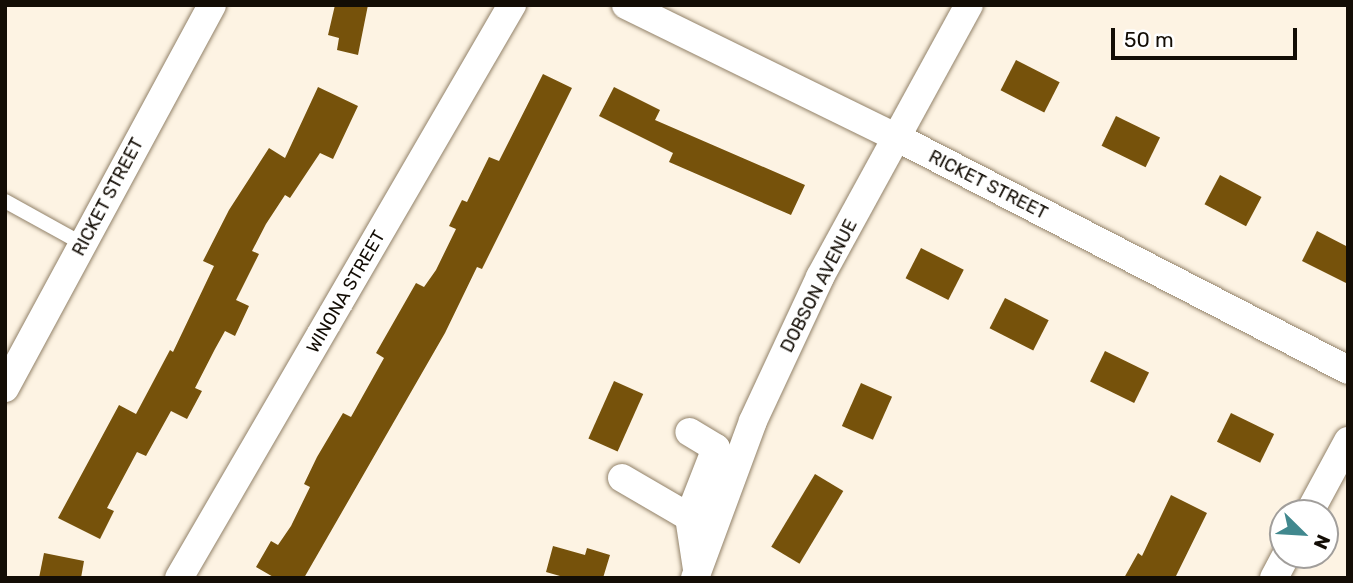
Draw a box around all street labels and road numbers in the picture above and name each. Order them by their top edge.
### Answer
street label: RICKET STREET [68,134,148,260]
street label: RICKET STREET [925,146,1051,224]
street label: DOBSON AVENUE [776,216,862,356]
street label: WINONA STREET [302,227,390,357]

